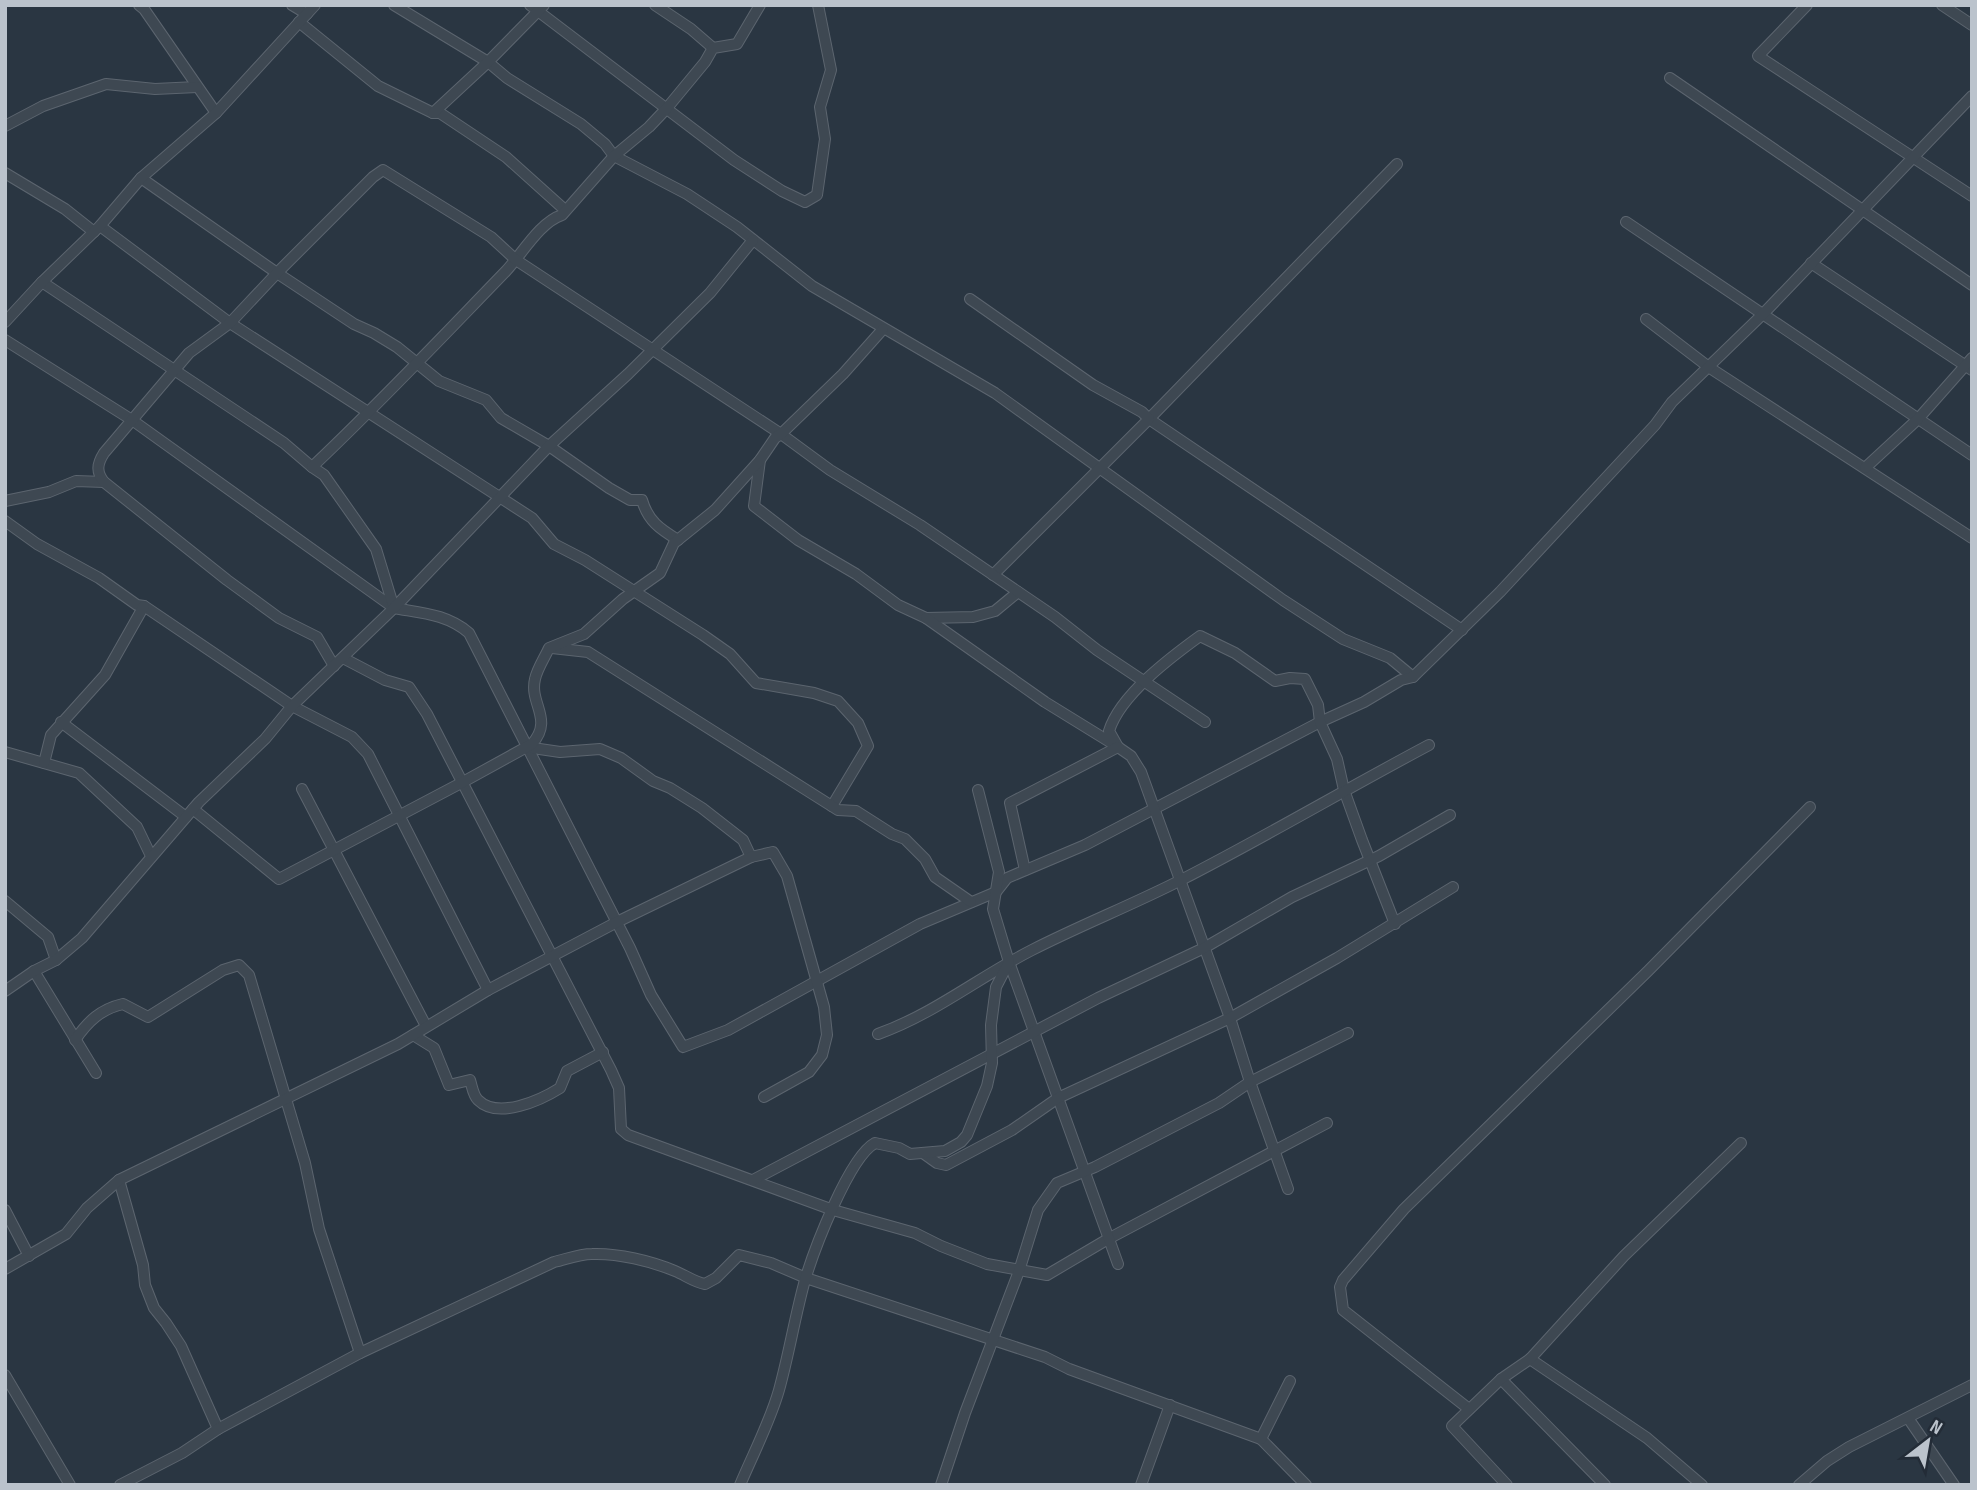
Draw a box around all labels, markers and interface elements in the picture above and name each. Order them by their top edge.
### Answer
north arrow [1893,1406,1963,1476]
text: N [1926,1415,1946,1440]

